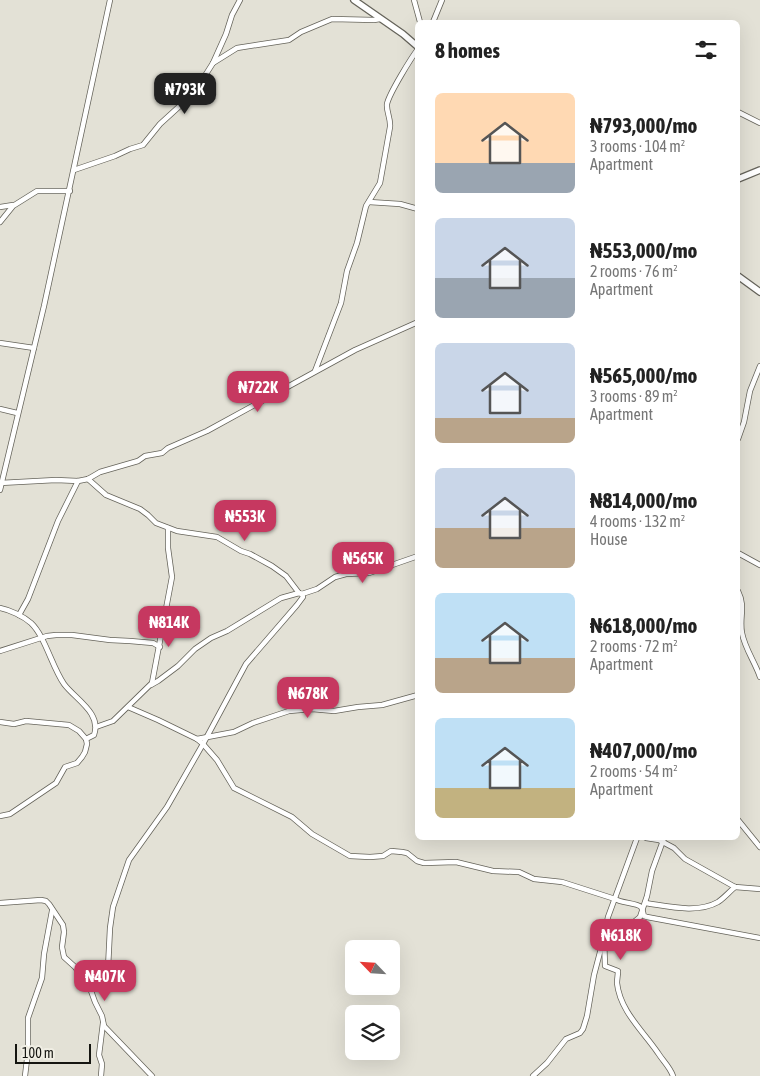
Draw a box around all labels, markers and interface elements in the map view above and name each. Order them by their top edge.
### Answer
icon: filters [692,36,720,64]
text: 8 homes [435,38,500,62]
pin: ₦793K [150,72,220,115]
text: ₦793K [165,80,205,98]
icon: home [475,113,535,173]
text: ₦793,000/mo [590,113,697,137]
text: 3 rooms · 104 m² [590,137,685,155]
text: Apartment [590,155,653,173]
icon: home [475,238,535,298]
text: ₦553,000/mo [590,238,697,262]
text: 2 rooms · 76 m² [590,262,678,280]
text: Apartment [590,280,653,298]
icon: home [475,363,535,423]
text: ₦565,000/mo [590,363,697,387]
pin: ₦722K [223,370,293,413]
text: ₦722K [238,378,278,396]
text: 3 rooms · 89 m² [590,387,678,405]
text: Apartment [590,405,653,423]
icon: home [475,488,535,548]
text: ₦814,000/mo [590,488,697,512]
pin: ₦553K [210,500,280,542]
text: ₦553K [225,507,265,525]
text: 4 rooms · 132 m² [590,512,685,530]
text: House [590,530,627,548]
pin: ₦565K [328,542,398,584]
text: ₦565K [343,549,383,567]
pin: ₦814K [134,606,204,648]
text: ₦814K [149,613,189,631]
icon: home [475,613,535,673]
text: ₦618,000/mo [590,613,697,637]
text: 2 rooms · 72 m² [590,637,678,655]
text: Apartment [590,655,653,673]
pin: ₦678K [273,676,343,719]
text: ₦678K [288,684,328,702]
icon: home [475,738,535,798]
text: ₦407,000/mo [590,738,697,762]
text: 2 rooms · 54 m² [590,762,678,780]
text: Apartment [590,780,653,798]
pin: ₦618K [586,918,656,961]
text: ₦618K [601,926,641,944]
north arrow [345,940,400,995]
map controls [345,940,400,1060]
pin: ₦407K [70,960,140,1002]
text: ₦407K [85,967,125,985]
button: layers [345,1005,400,1060]
scale bar [15,1041,91,1064]
text: 100 m [22,1045,54,1061]

